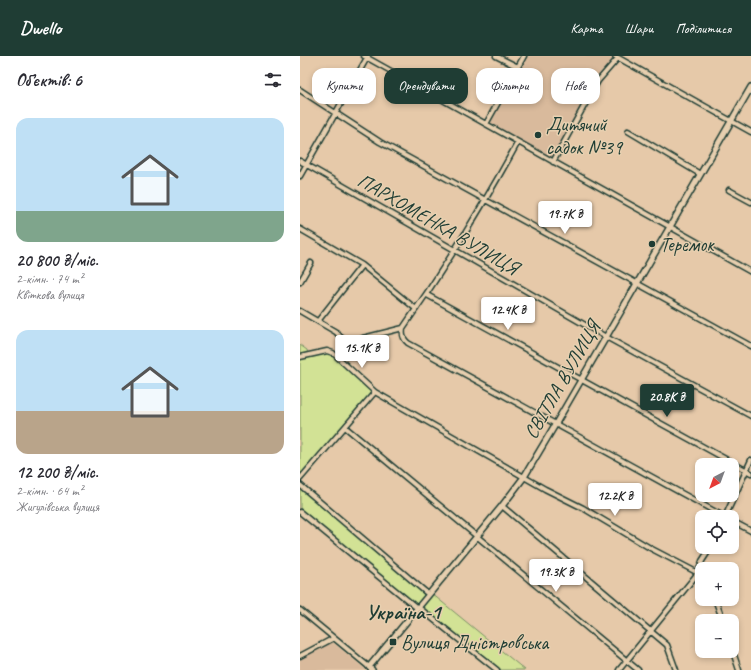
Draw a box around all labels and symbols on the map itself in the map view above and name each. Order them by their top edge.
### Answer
place label: Дитячий садок №39 [546,112,624,160]
marker: Дитячий садок №39 [533,130,543,140]
street label: ПАРХОМЕНКА ВУЛИЦЯ [353,168,526,282]
pin: 19.7K ₴ [528,201,602,235]
place label: Теремок [660,232,715,257]
marker: Теремок [647,239,657,249]
pin: 12.4K ₴ [471,297,545,331]
street label: СВІТЛА ВУЛИЦЯ [518,314,607,443]
pin: 15.1K ₴ [325,335,399,369]
pin: 20.8K ₴ [630,384,704,418]
north arrow [695,458,739,502]
pin: 12.2K ₴ [578,483,652,517]
pin: 19.3K ₴ [519,559,593,593]
district label: Україна-1 [365,599,443,625]
place label: Вулиця Дністровська [401,630,550,655]
marker: Вулиця Дністровська [388,637,398,647]

